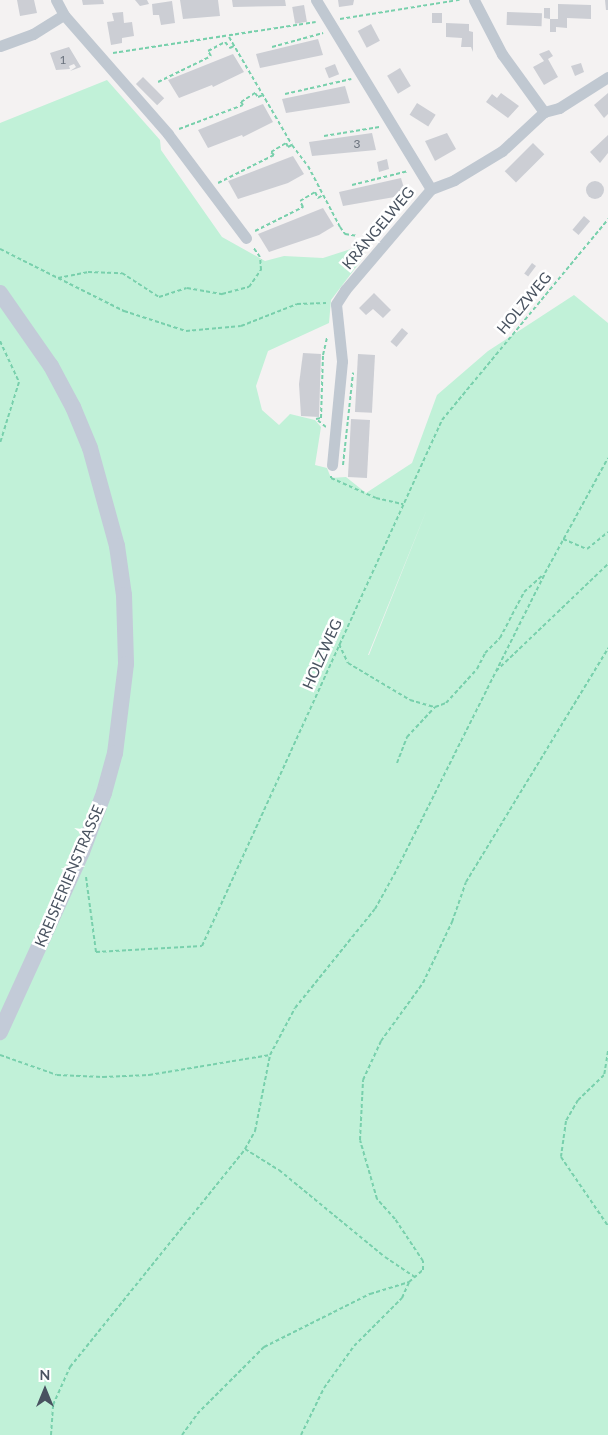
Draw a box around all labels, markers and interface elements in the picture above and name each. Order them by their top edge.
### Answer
house number: 1 [60,53,66,67]
house number: 3 [354,137,360,151]
street label: KRÄNGELWEG [338,183,418,273]
street label: HOLZWEG [493,268,555,338]
street label: HOLZWEG [299,616,345,692]
street label: KREISFERIENSTRASSE [31,802,107,950]
north arrow [20,1365,70,1415]
text: N [40,1366,50,1383]

